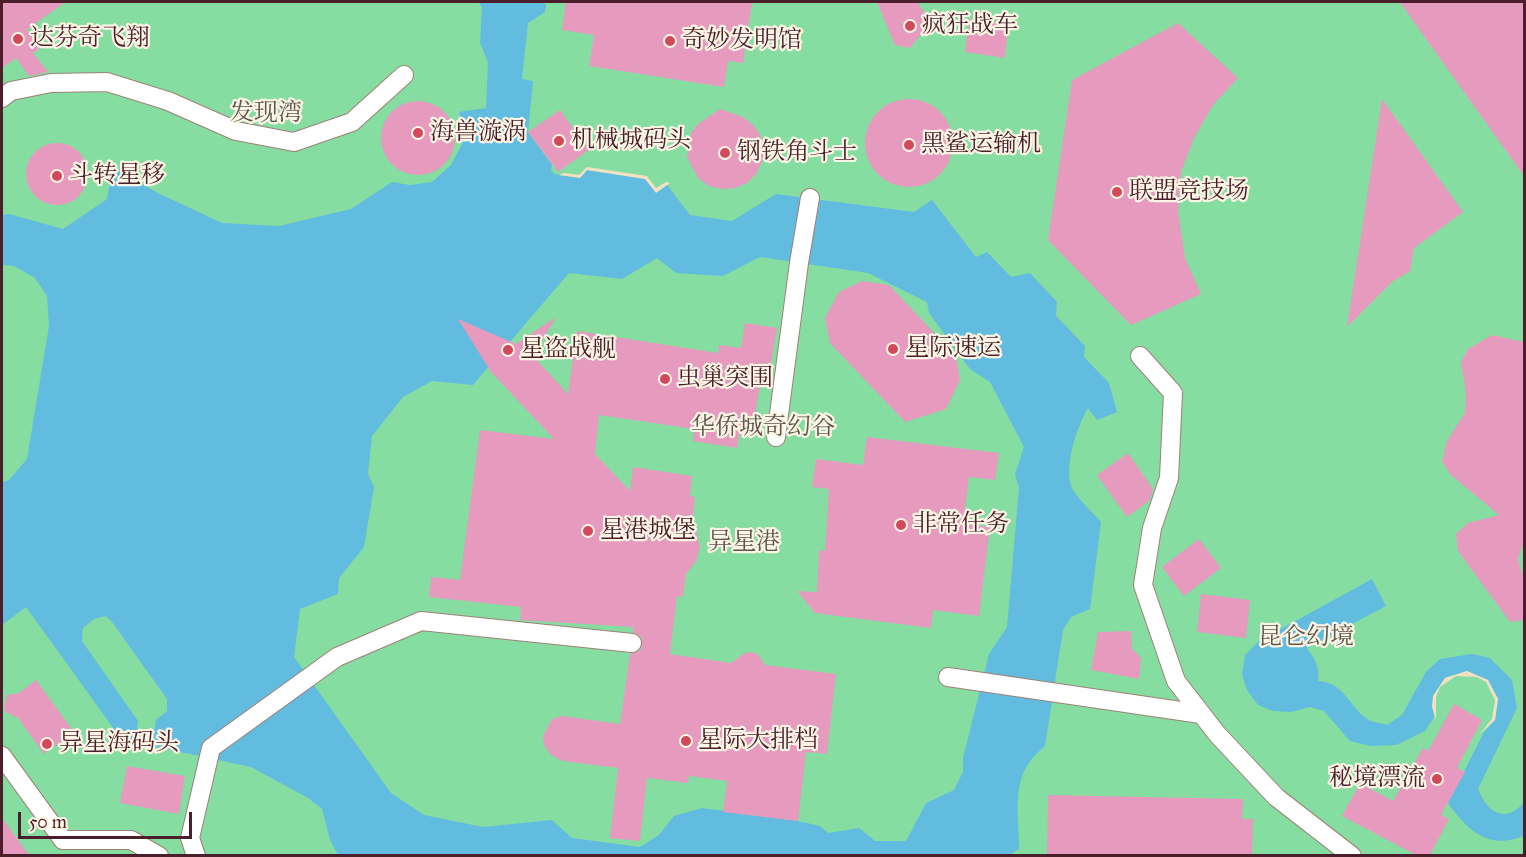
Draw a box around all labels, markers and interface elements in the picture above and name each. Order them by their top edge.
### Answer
place label: 疯狂战车 [922,12,1018,40]
marker: 疯狂战车 [903,19,917,33]
place label: 达芬奇飞翔 [30,25,150,53]
place label: 奇妙发明馆 [682,27,802,55]
marker: 达芬奇飞翔 [11,32,25,46]
marker: 奇妙发明馆 [663,34,677,48]
park label: 发现湾 [230,100,302,128]
place label: 海兽漩涡 [430,119,526,147]
marker: 海兽漩涡 [411,126,425,140]
place label: 机械城码头 [571,127,691,155]
place label: 黑鲨运输机 [921,131,1041,159]
marker: 机械城码头 [552,134,566,148]
marker: 黑鲨运输机 [902,138,916,152]
place label: 钢铁角斗士 [737,139,857,167]
marker: 钢铁角斗士 [718,146,732,160]
place label: 斗转星移 [69,162,165,190]
marker: 斗转星移 [50,169,64,183]
place label: 联盟竞技场 [1129,178,1249,206]
marker: 联盟竞技场 [1110,185,1124,199]
place label: 星际速运 [905,335,1001,363]
place label: 星盗战舰 [520,336,616,364]
marker: 星际速运 [886,342,900,356]
marker: 星盗战舰 [501,343,515,357]
place label: 虫巢突围 [677,365,773,393]
marker: 虫巢突围 [658,372,672,386]
park label: 华侨城奇幻谷 [691,414,835,442]
place label: 非常任务 [913,511,1009,539]
place label: 星港城堡 [600,517,696,545]
marker: 非常任务 [894,518,908,532]
marker: 星港城堡 [581,524,595,538]
park label: 异星港 [708,529,780,557]
park label: 昆仑幻境 [1258,624,1354,652]
place label: 星际大排档 [698,727,818,755]
place label: 异星海码头 [59,730,179,758]
marker: 星际大排档 [679,734,693,748]
marker: 异星海码头 [40,737,54,751]
place label: 秘境漂流 [1329,765,1425,793]
marker: 秘境漂流 [1430,772,1444,786]
scale bar [21,800,195,838]
text: 50 m [29,811,67,833]

